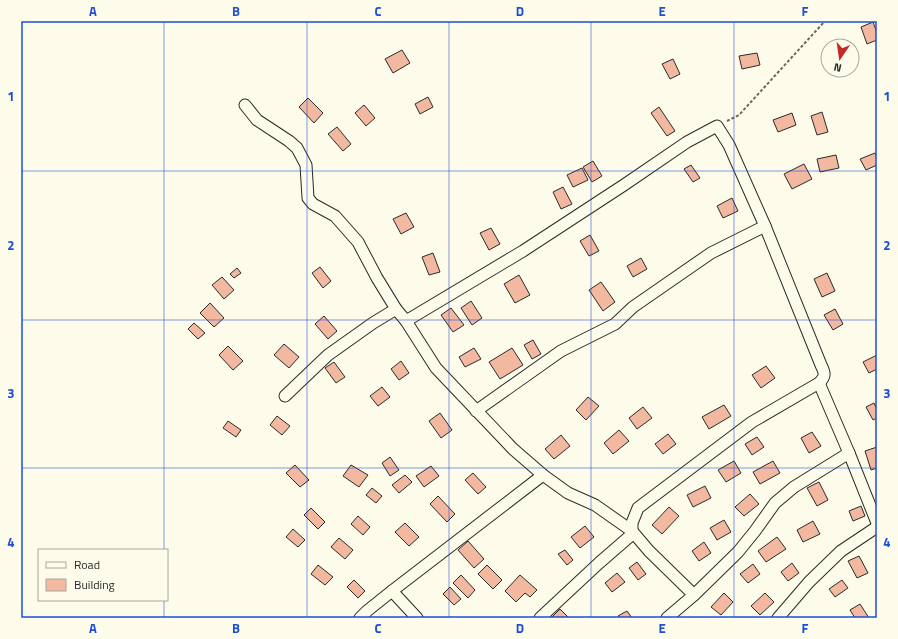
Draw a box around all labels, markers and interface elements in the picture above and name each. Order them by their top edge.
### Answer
text: A [89,1,97,21]
text: B [232,1,240,21]
text: C [374,1,382,21]
text: D [516,1,524,21]
text: E [658,1,666,21]
text: F [802,1,809,21]
north arrow [820,38,860,78]
text: N [832,59,843,76]
text: 1 [7,86,15,106]
text: 1 [883,86,891,106]
text: 2 [7,235,15,255]
text: 2 [883,235,891,255]
text: 3 [7,383,15,403]
text: 3 [883,383,891,403]
text: 4 [7,532,15,552]
text: 4 [883,532,891,552]
legend [38,549,168,601]
text: Road [74,555,100,574]
text: Building [74,575,115,594]
text: A [89,618,97,638]
text: B [232,618,240,638]
text: C [374,618,382,638]
text: D [516,618,524,638]
text: E [658,618,666,638]
text: F [802,618,809,638]

